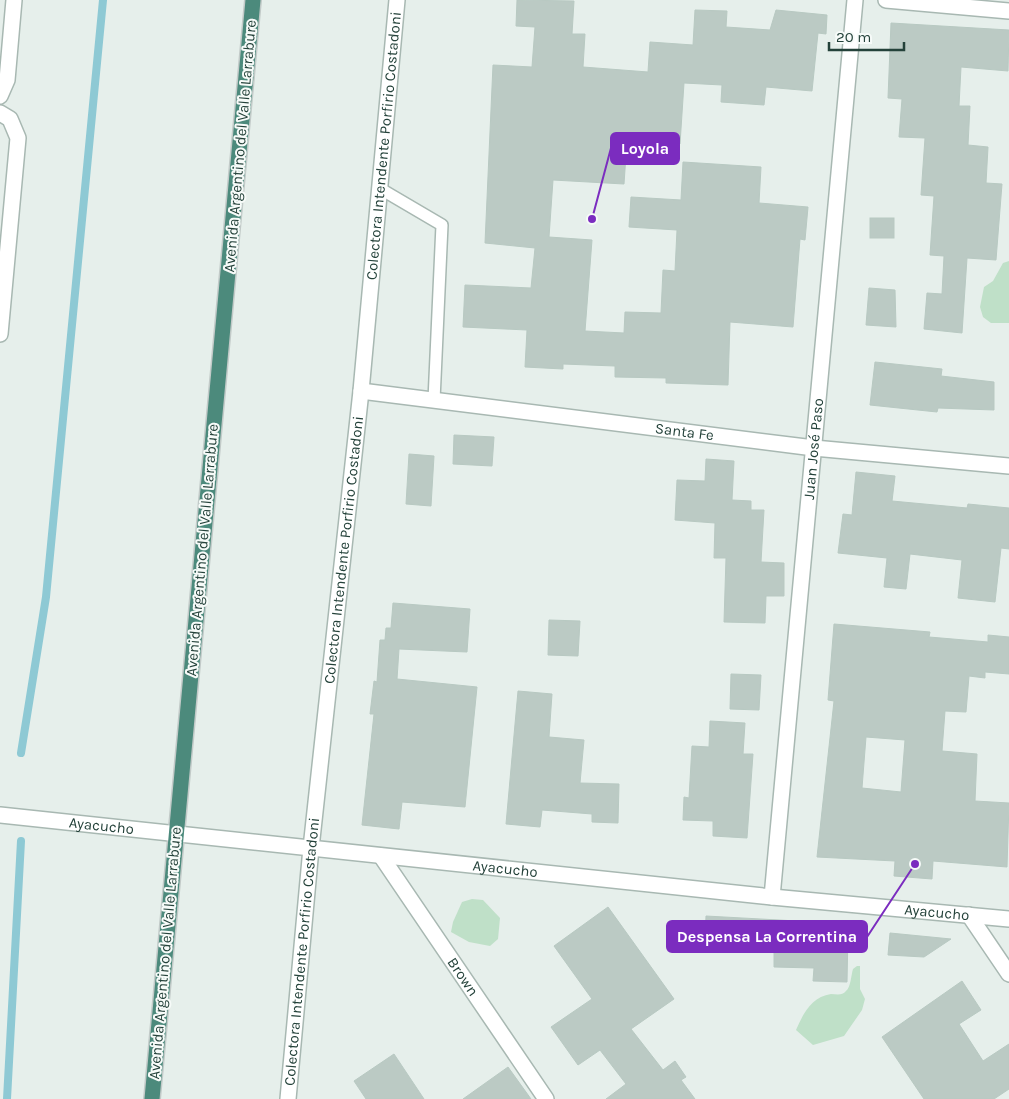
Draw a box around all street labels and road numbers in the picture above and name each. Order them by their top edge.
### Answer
street label: Colectora Intendente Porfirio Costadoni [362,11,405,281]
street label: Avenida Argentino del Valle Larrabure [220,19,260,273]
street label: Juan José Paso [800,397,827,501]
street label: Colectora Intendente Porfirio Costadoni [320,415,367,685]
street label: Santa Fe [654,419,715,444]
street label: Avenida Argentino del Valle Larrabure [182,423,222,677]
street label: Ayacucho [68,813,135,838]
street label: Colectora Intendente Porfirio Costadoni [280,816,323,1087]
street label: Avenida Argentino del Valle Larrabure [145,826,185,1080]
street label: Ayacucho [472,856,539,881]
street label: Ayacucho [904,900,970,924]
street label: Brown [444,954,483,1000]

